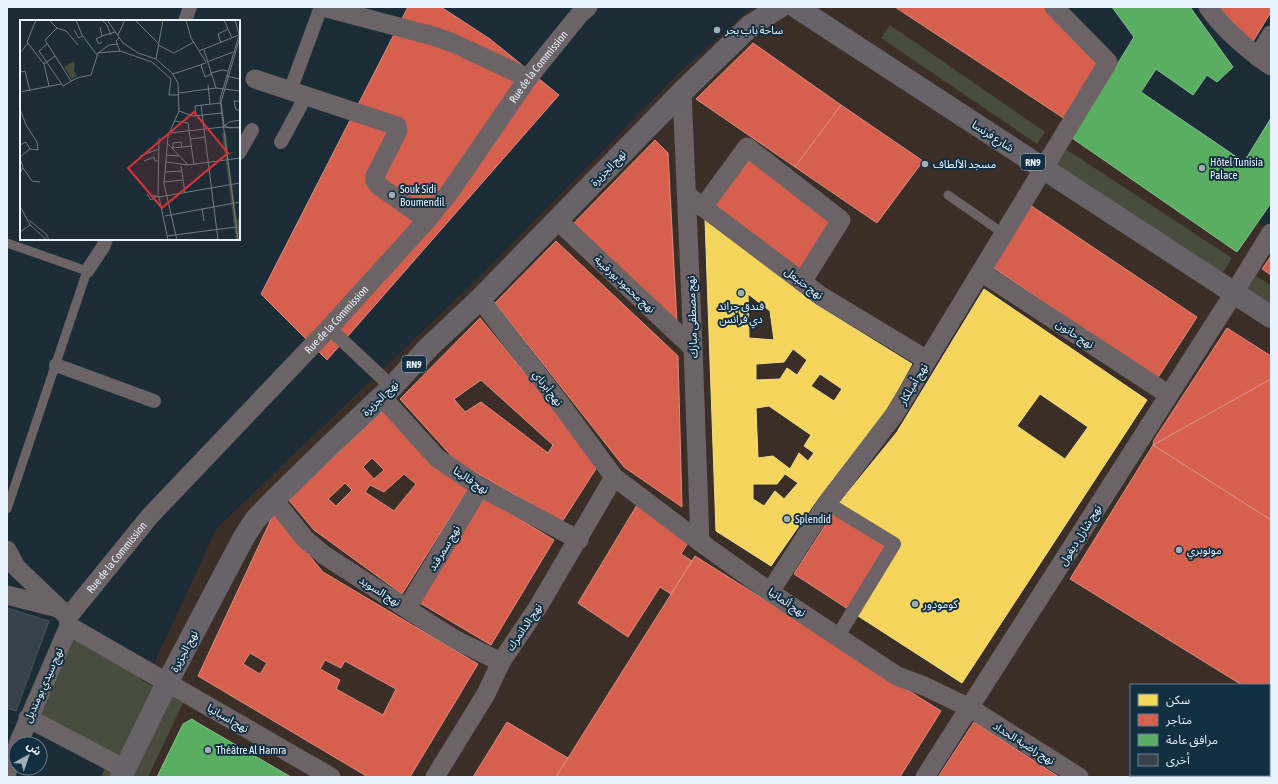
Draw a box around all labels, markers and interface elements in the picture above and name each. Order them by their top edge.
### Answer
inset map [20,20,240,240]
place label: ساحة باب بحر [724,24,783,37]
marker: ساحة باب بحر [712,25,722,35]
street label: Rue de la Commission [507,28,570,105]
street label: شارع فرنسا [969,118,1016,156]
street label: نهج الجزيرة [588,147,630,190]
road number: RN9 [1021,154,1045,170]
place label: Hôtel Tunisia Palace [1210,156,1263,181]
place label: مسجد الألطاف [933,158,996,171]
marker: مسجد الألطاف [920,159,930,169]
marker: Hôtel Tunisia Palace [1197,163,1207,173]
place label: Souk Sidi Boumendil [400,183,445,208]
marker: Souk Sidi Boumendil [387,190,397,200]
street label: نهج محمود بورقيبة [591,253,658,317]
street label: نهج حنبعل [781,265,826,303]
street label: نهج مصطفى مبارك [685,275,701,358]
street label: Rue de la Commission [302,283,371,356]
marker: فندق جراند دي فرانس [736,288,746,298]
place label: فندق جراند دي فرانس [718,300,764,329]
street label: نهج حانون [1053,317,1096,352]
road number: RN9 [402,356,426,372]
street label: نهج أميلكار [895,361,932,409]
street label: نهج أبرناي [528,368,566,410]
street label: نهج الجزيرة [360,378,402,420]
street label: نهج فاليتا [450,464,491,498]
street label: نهج شارل ديغول [1057,502,1105,569]
place label: Splendid [795,513,831,525]
marker: Splendid [782,514,792,524]
street label: Rue de la Commission [84,519,149,595]
street label: نهج سمرقند [426,523,464,574]
place label: مونوبري [1187,544,1222,560]
marker: مونوبري [1174,545,1184,555]
street label: نهج السويد [356,574,403,610]
street label: نهج ألمانيا [765,585,808,621]
place label: كومودور [922,598,958,611]
marker: كومودور [910,599,920,609]
street label: نهج الدانمرك [504,601,546,654]
street label: نهج الجزيرة [168,628,202,675]
street label: نهج سيدي بومنديل [21,646,68,726]
legend [1130,684,1270,776]
text: سكن [1166,693,1190,707]
street label: نهج اسبانيا [204,701,251,736]
text: متاجر [1165,713,1192,727]
street label: نهج راضية الحداد [990,719,1057,769]
text: مرافق عامة [1166,733,1218,748]
north arrow [8,736,48,776]
text: ش [24,739,44,759]
place label: Théâtre Al Hamra [216,744,286,756]
marker: Théâtre Al Hamra [203,745,213,755]
text: أخرى [1166,752,1190,767]

